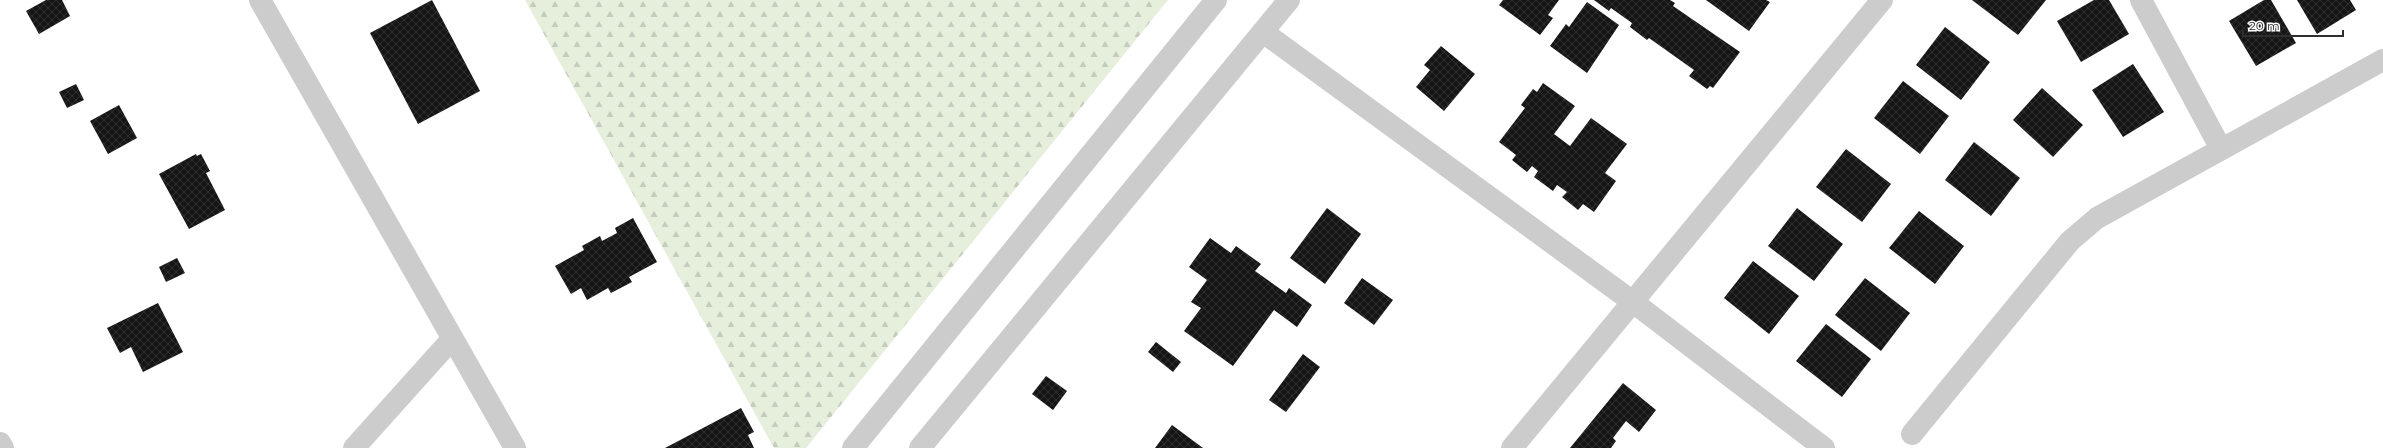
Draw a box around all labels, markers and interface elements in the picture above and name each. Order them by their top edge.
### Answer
scale bar [2243,12,2343,38]
text: 20 m [2249,18,2280,33]

